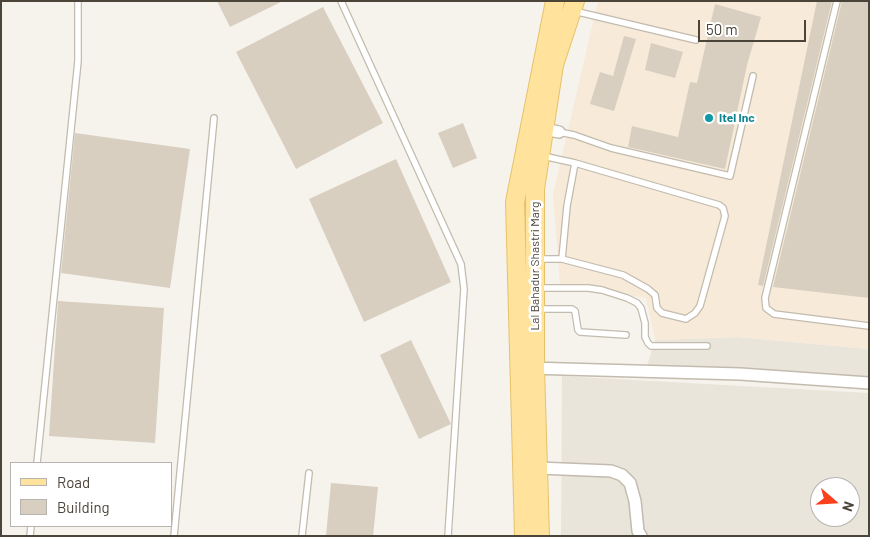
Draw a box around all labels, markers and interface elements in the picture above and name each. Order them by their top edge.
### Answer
scale bar [700,10,808,42]
text: 50 m [706,20,738,38]
place label: Itel Inc [719,111,755,125]
marker: Itel Inc [703,112,715,124]
street label: Lal Bahadur Shastri Marg [528,202,542,330]
legend [10,462,172,527]
text: Road [57,473,90,491]
north arrow [810,477,860,527]
text: Building [57,498,110,516]
text: N [839,500,858,514]

